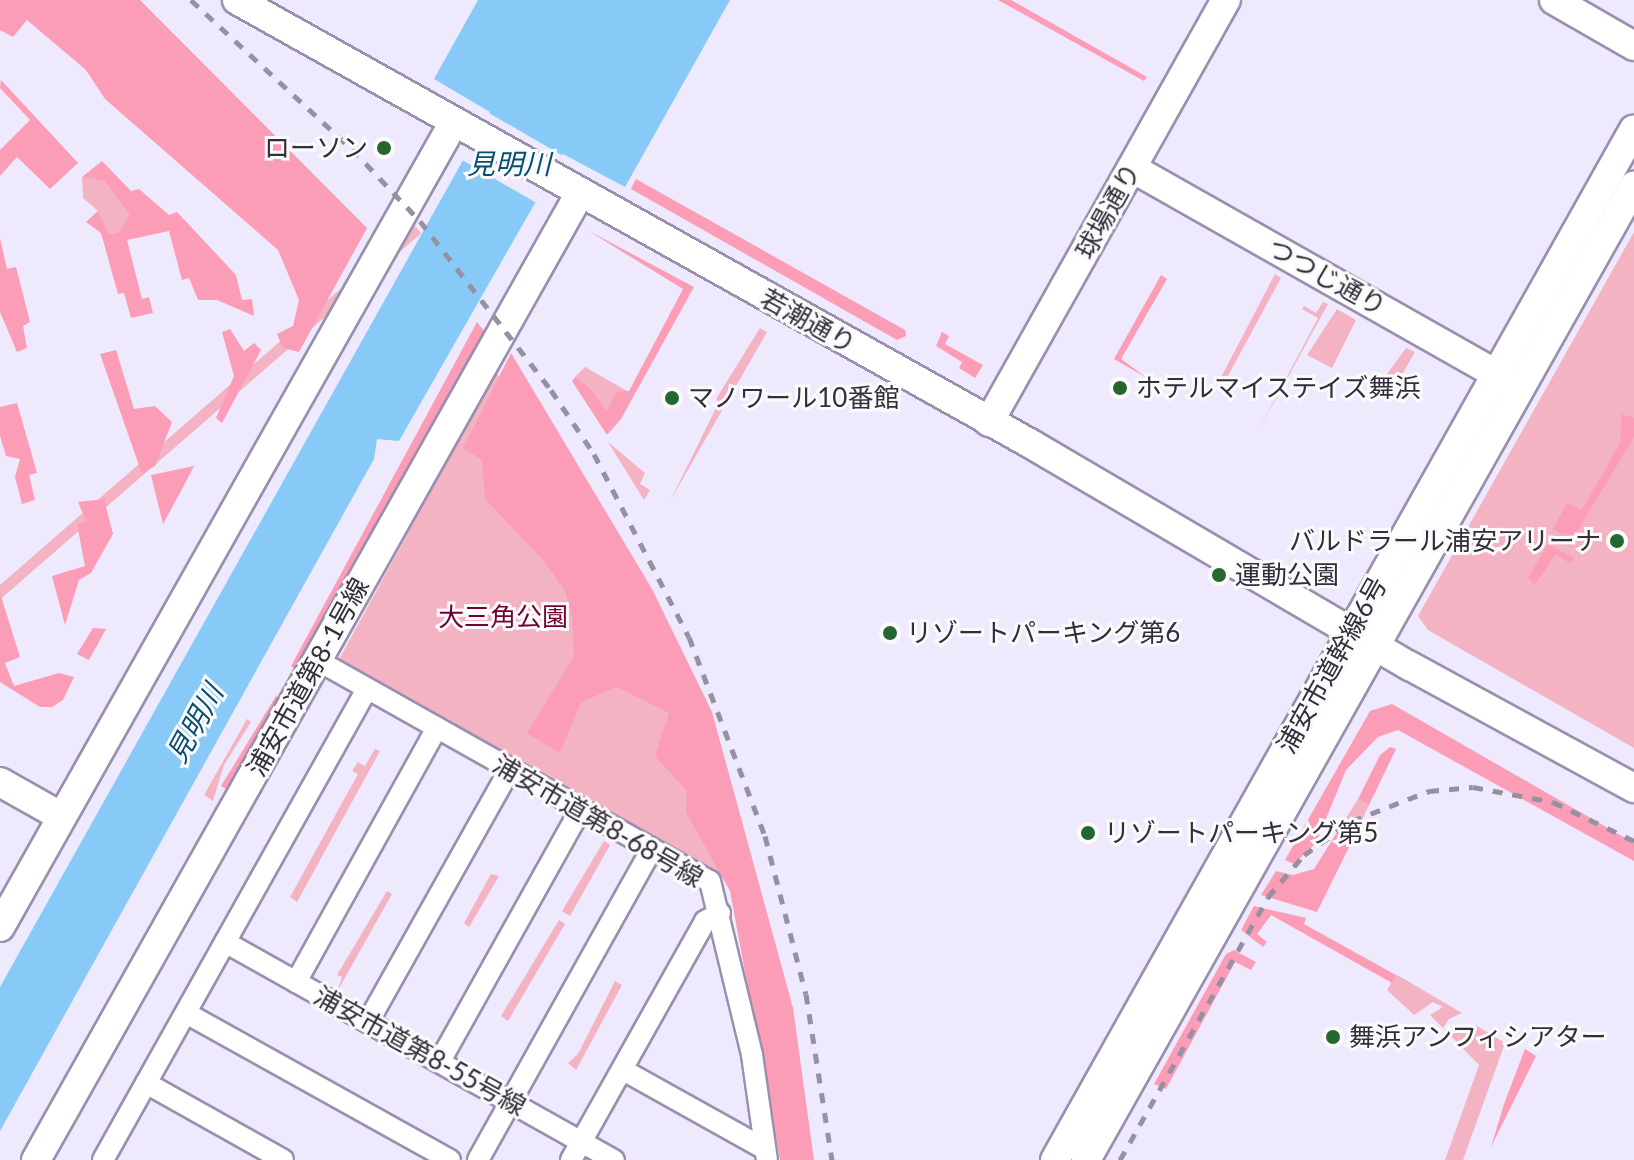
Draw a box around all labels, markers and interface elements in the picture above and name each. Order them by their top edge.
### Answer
place label: ローソン [264,132,368,164]
marker: ローソン [375,139,393,157]
water label: 見明川 [467,146,551,180]
street label: 球場通り [1069,158,1147,264]
street label: つつじ通り [1263,232,1391,322]
street label: 若潮通り [755,282,861,360]
place label: ホテルマイステイズ舞浜 [1136,372,1422,404]
marker: ホテルマイステイズ舞浜 [1111,379,1129,397]
place label: マノワール10番館 [688,382,900,414]
marker: マノワール10番館 [663,389,681,407]
place label: バルドラール浦安アリーナ [1289,525,1601,557]
marker: バルドラール浦安アリーナ [1608,532,1626,550]
place label: 運動公園 [1235,559,1339,591]
marker: 運動公園 [1210,566,1228,584]
street label: 浦安市道幹線6号 [1271,571,1393,759]
street label: 浦安市道第8-1号線 [241,572,375,782]
park label: 大三角公園 [438,601,568,633]
place label: リゾートパーキング第6 [906,617,1181,649]
marker: リゾートパーキング第6 [881,624,899,642]
water label: 見明川 [159,678,229,768]
street label: 浦安市道第8-68号線 [488,748,708,894]
place label: リゾートパーキング第5 [1104,817,1379,849]
marker: リゾートパーキング第5 [1079,824,1097,842]
street label: 浦安市道第8-55号線 [309,980,531,1122]
place label: 舞浜アンフィシアター [1349,1021,1609,1053]
marker: 舞浜アンフィシアター [1324,1028,1342,1046]

